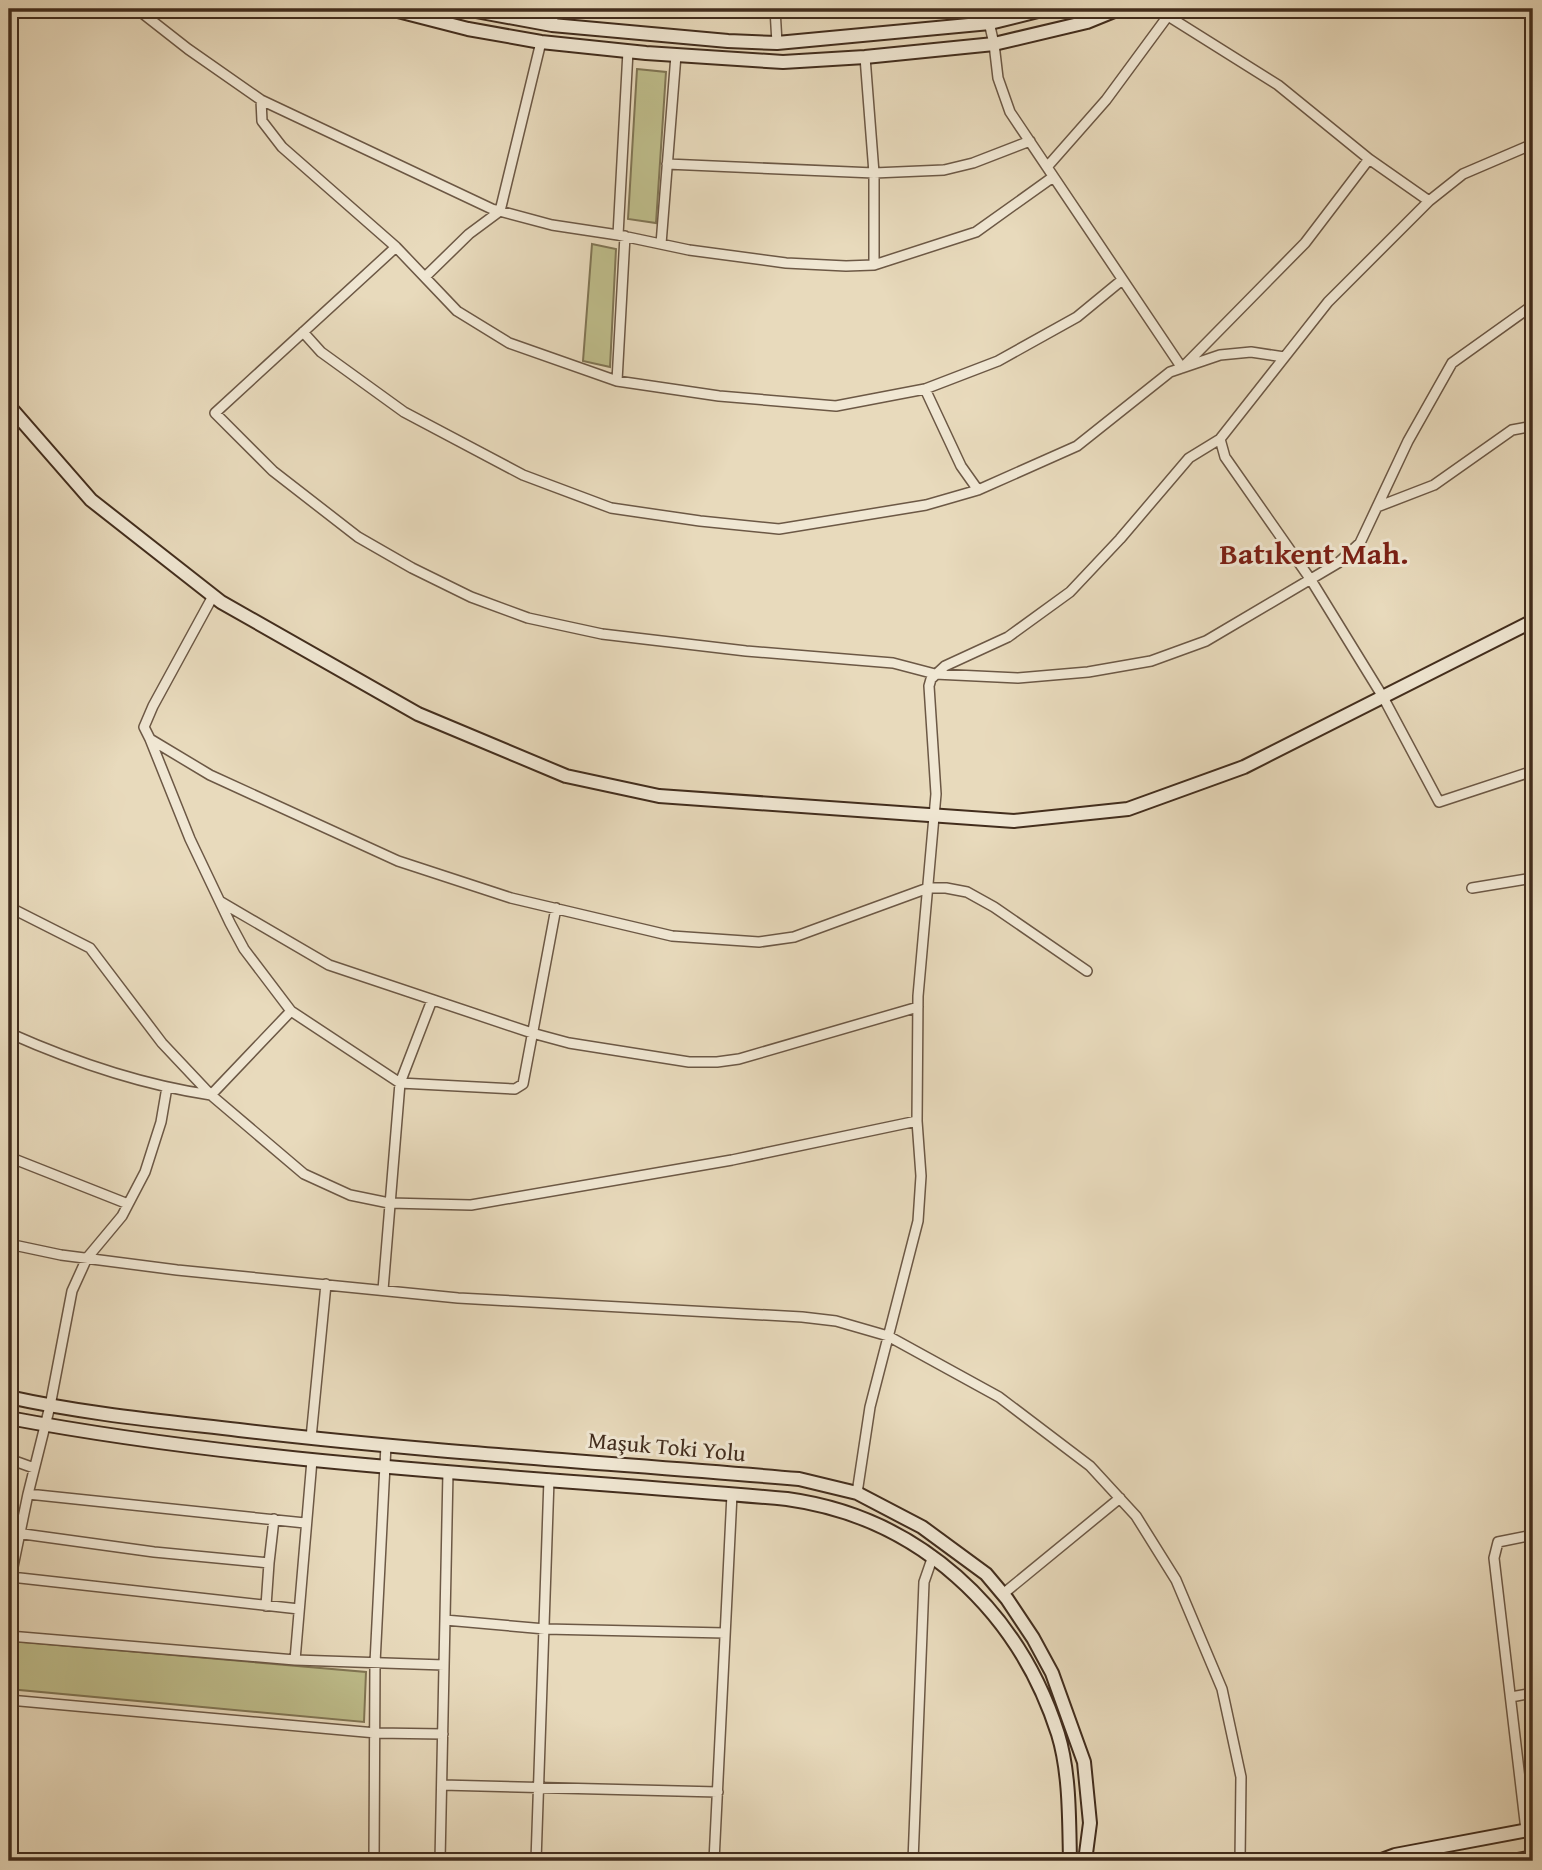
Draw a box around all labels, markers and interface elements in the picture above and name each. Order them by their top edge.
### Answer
district label: Batıkent Mah. [1220,531,1408,575]
street label: Maşuk Toki Yolu [587,1423,748,1469]

